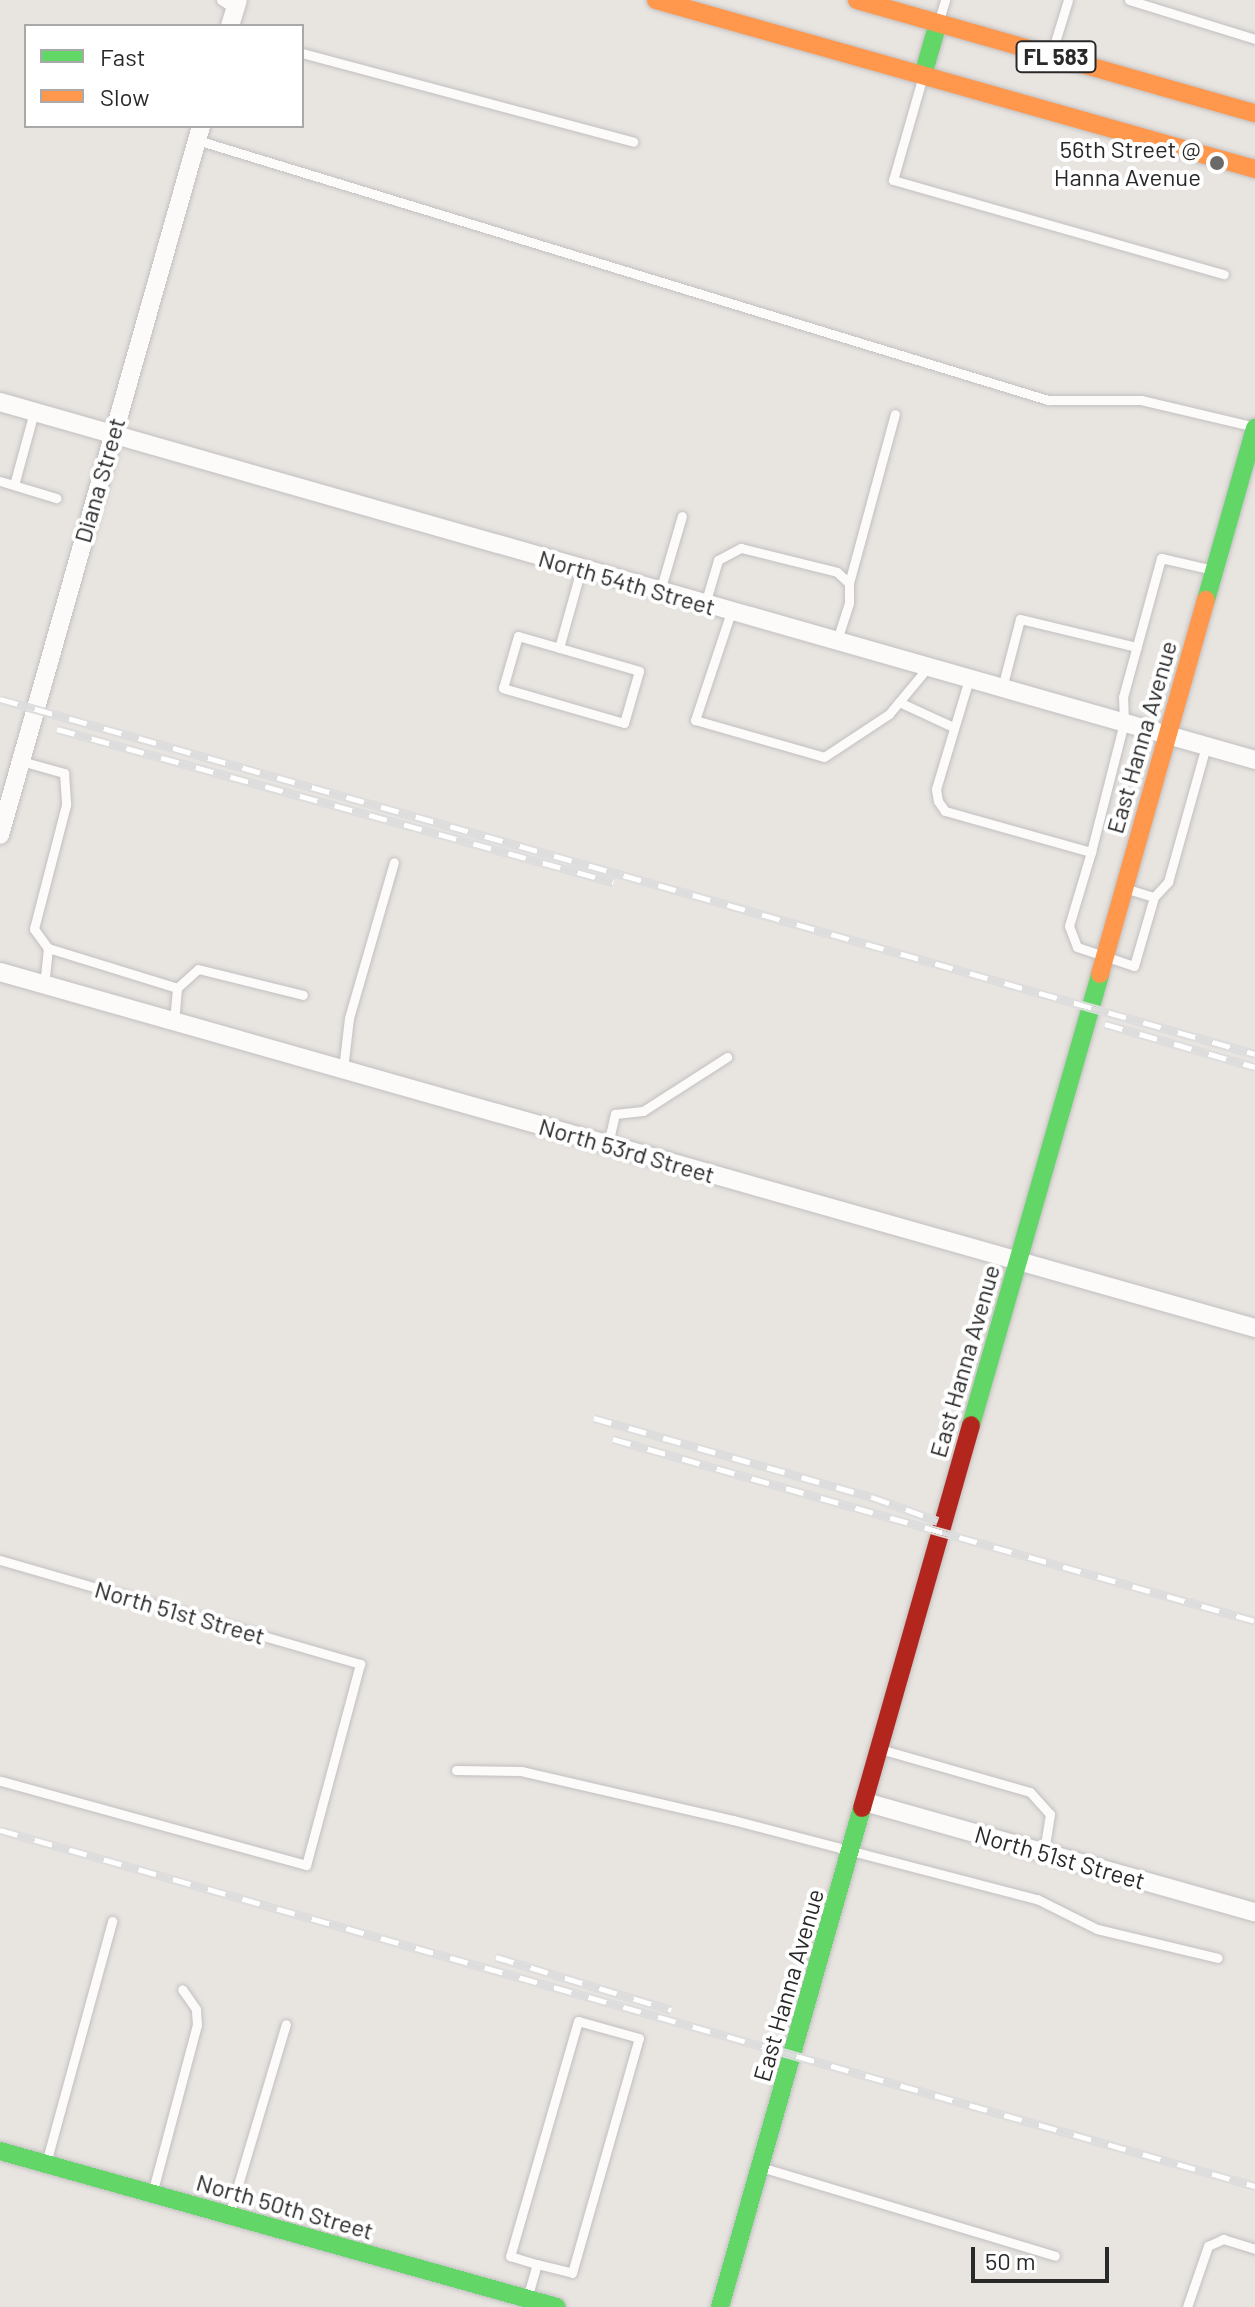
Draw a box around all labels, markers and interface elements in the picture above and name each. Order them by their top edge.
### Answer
legend [24,24,304,128]
road number: FL 583 [1014,39,1098,75]
text: Fast [100,42,145,71]
text: Slow [100,82,149,111]
place label: 56th Street @ Hanna Avenue [1054,135,1201,191]
marker: 56th Street @ Hanna Avenue [1208,154,1226,172]
street label: Diana Street [67,414,131,546]
street label: North 54th Street [535,543,719,621]
street label: East Hanna Avenue [1100,637,1182,837]
street label: North 53rd Street [536,1111,718,1189]
street label: East Hanna Avenue [923,1261,1005,1461]
street label: North 51st Street [92,1574,268,1650]
street label: North 51st Street [972,1819,1148,1895]
street label: East Hanna Avenue [747,1885,829,2085]
street label: North 50th Street [193,2167,377,2245]
scale bar [975,2231,1113,2281]
text: 50 m [985,2246,1036,2275]

